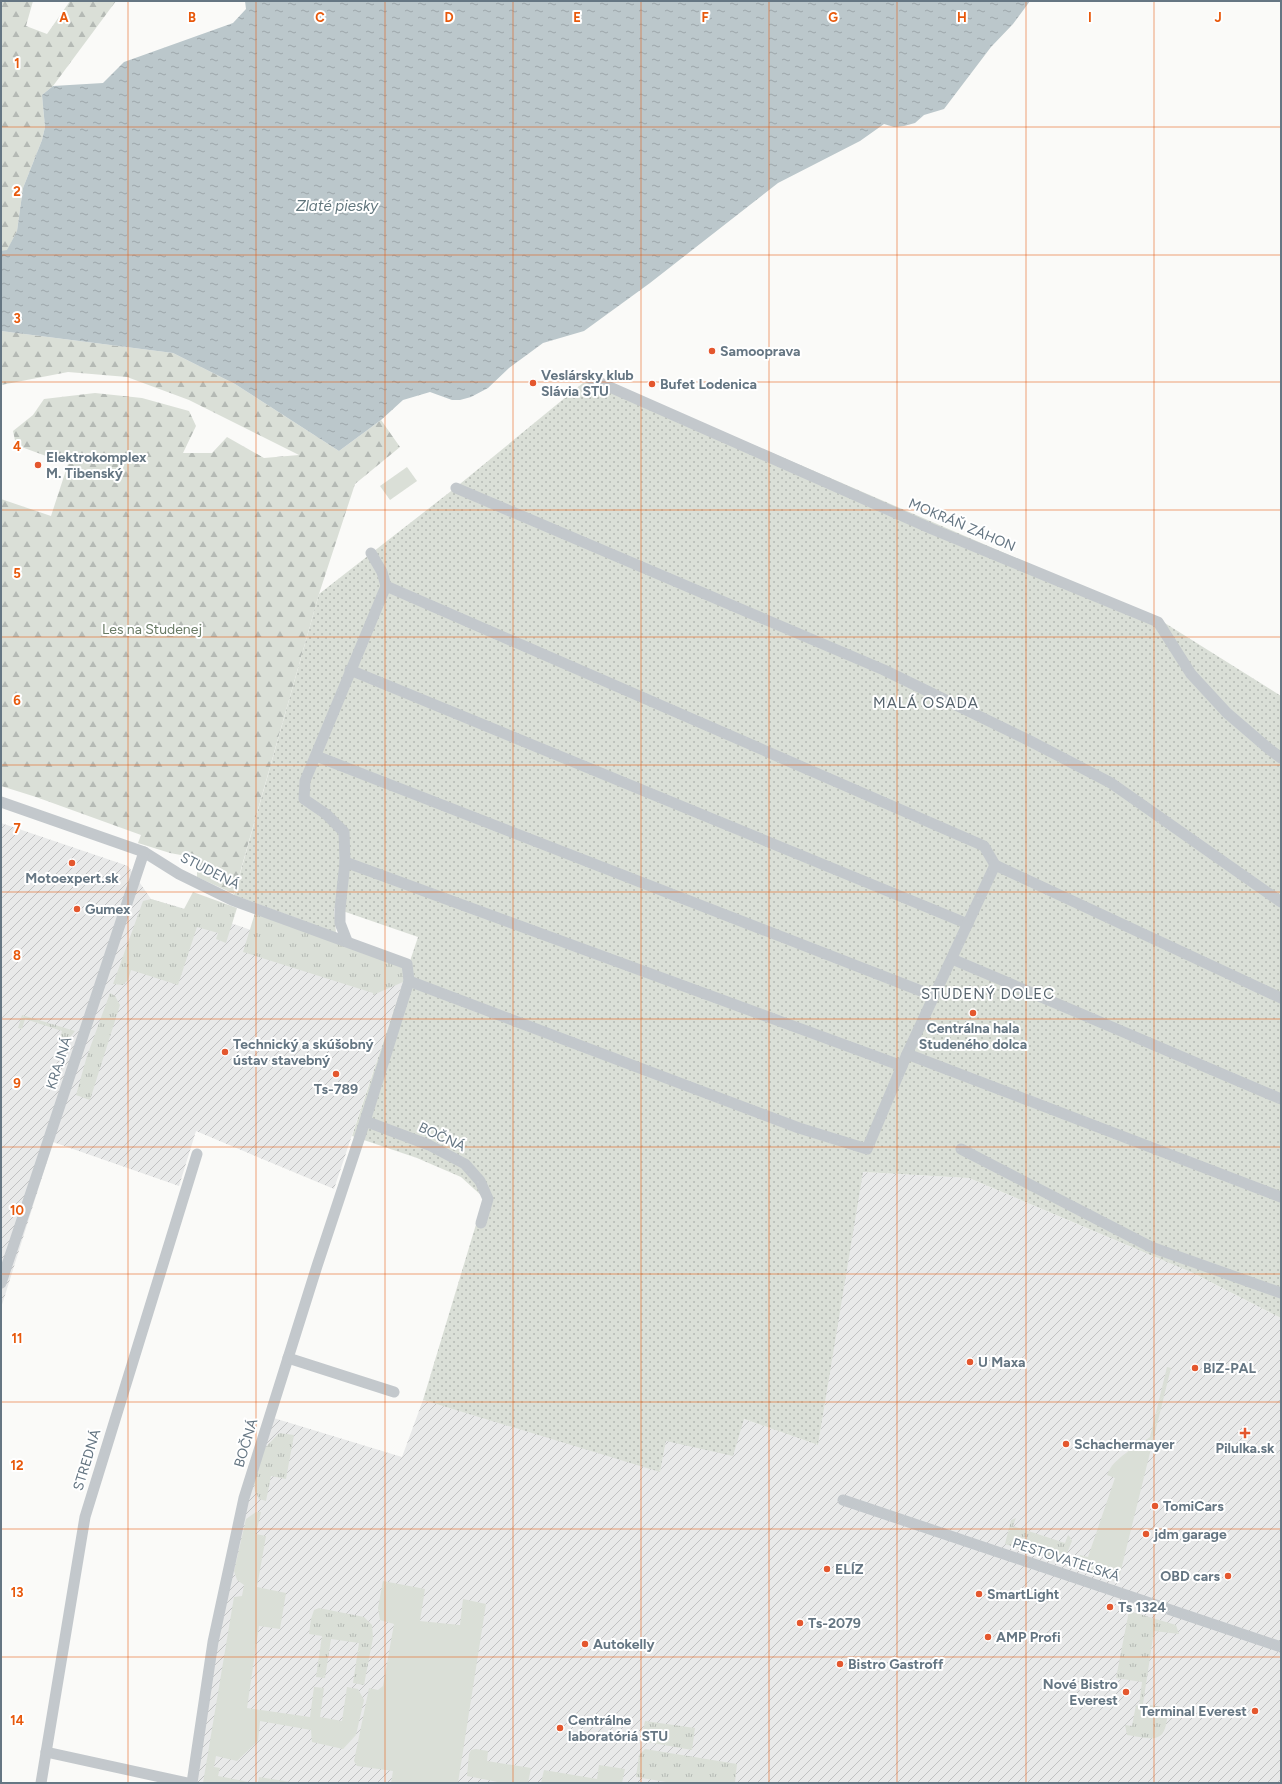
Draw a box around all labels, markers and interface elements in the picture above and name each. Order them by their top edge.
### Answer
text: A [59,10,69,25]
text: B [188,10,196,25]
text: C [315,10,325,25]
text: D [444,10,454,25]
text: E [573,10,581,25]
text: F [701,10,709,25]
text: G [828,10,838,25]
text: H [957,10,967,25]
text: I [1088,10,1092,25]
text: J [1214,10,1222,25]
text: 1 [14,56,20,71]
text: 2 [13,184,21,199]
water label: Zlaté piesky [296,197,379,215]
text: 3 [13,311,21,326]
place label: Samooprava [720,343,800,360]
marker: Samooprava [707,346,717,356]
place label: Veslársky klub Slávia STU [541,367,634,400]
place label: Bufet Lodenica [660,376,757,393]
marker: Veslársky klub Slávia STU [528,378,538,388]
marker: Bufet Lodenica [647,379,657,389]
text: 4 [13,439,21,454]
place label: Elektrokomplex M. Tibenský [46,449,147,482]
marker: Elektrokomplex M. Tibenský [33,460,43,470]
street label: MOKRÁŇ ZÁHON [906,495,1018,555]
text: 5 [13,566,21,581]
park label: Les na Studenej [102,621,202,638]
text: 6 [13,693,21,708]
district label: MALÁ OSADA [873,694,979,712]
text: 7 [13,821,21,836]
street label: STUDENÁ [177,849,243,893]
marker: Motoexpert.sk [67,858,77,868]
place label: Motoexpert.sk [25,870,119,887]
place label: Gumex [85,901,131,918]
marker: Gumex [72,904,82,914]
text: 8 [13,948,21,963]
district label: STUDENÝ DOLEC [921,985,1055,1003]
marker: Centrálna hala Studeného dolca [968,1008,978,1018]
place label: Centrálna hala Studeného dolca [919,1020,1027,1053]
street label: KRAJNÁ [43,1034,76,1091]
place label: Technický a skúšobný ústav stavebný [233,1036,375,1069]
marker: Technický a skúšobný ústav stavebný [220,1047,230,1057]
marker: Ts-789 [331,1069,341,1079]
text: 9 [13,1076,21,1091]
place label: Ts-789 [314,1081,358,1098]
street label: BOČNÁ [416,1119,469,1155]
text: 10 [10,1203,24,1218]
text: 11 [12,1331,22,1346]
place label: U Maxa [978,1354,1025,1371]
marker: U Maxa [965,1357,975,1367]
place label: BIZ-PAL [1203,1360,1257,1377]
marker: BIZ-PAL [1190,1363,1200,1373]
street label: BOČNÁ [231,1416,262,1469]
street label: STREDNÁ [70,1427,105,1493]
marker: Pilulka.sk [1240,1428,1250,1438]
place label: Schachermayer [1074,1436,1175,1453]
marker: Schachermayer [1061,1439,1071,1449]
place label: Pilulka.sk [1215,1440,1275,1457]
text: 12 [10,1458,24,1473]
place label: TomiCars [1163,1498,1224,1515]
marker: TomiCars [1150,1501,1160,1511]
place label: jdm garage [1153,1526,1227,1543]
marker: jdm garage [1141,1529,1151,1539]
street label: PESTOVATEĽSKÁ [1010,1535,1122,1586]
place label: ELÍZ [835,1561,864,1578]
marker: ELÍZ [822,1564,832,1574]
place label: OBD cars [1160,1568,1220,1585]
marker: OBD cars [1223,1571,1233,1581]
text: 13 [11,1585,23,1600]
place label: SmartLight [987,1586,1060,1603]
marker: SmartLight [974,1589,984,1599]
place label: Ts 1324 [1118,1599,1166,1616]
marker: Ts 1324 [1105,1602,1115,1612]
place label: Ts-2079 [808,1615,861,1632]
marker: Ts-2079 [795,1618,805,1628]
place label: AMP Profi [996,1629,1061,1646]
marker: AMP Profi [983,1632,993,1642]
place label: Autokelly [593,1636,655,1653]
marker: Autokelly [580,1639,590,1649]
place label: Bistro Gastroff [848,1656,944,1673]
marker: Bistro Gastroff [835,1659,845,1669]
place label: Nové Bistro Everest [1043,1676,1118,1709]
marker: Nové Bistro Everest [1121,1687,1131,1697]
place label: Terminal Everest [1140,1703,1247,1720]
marker: Terminal Everest [1250,1706,1260,1716]
place label: Centrálne laboratóriá STU [568,1712,668,1745]
text: 14 [10,1713,24,1728]
marker: Centrálne laboratóriá STU [555,1723,565,1733]

